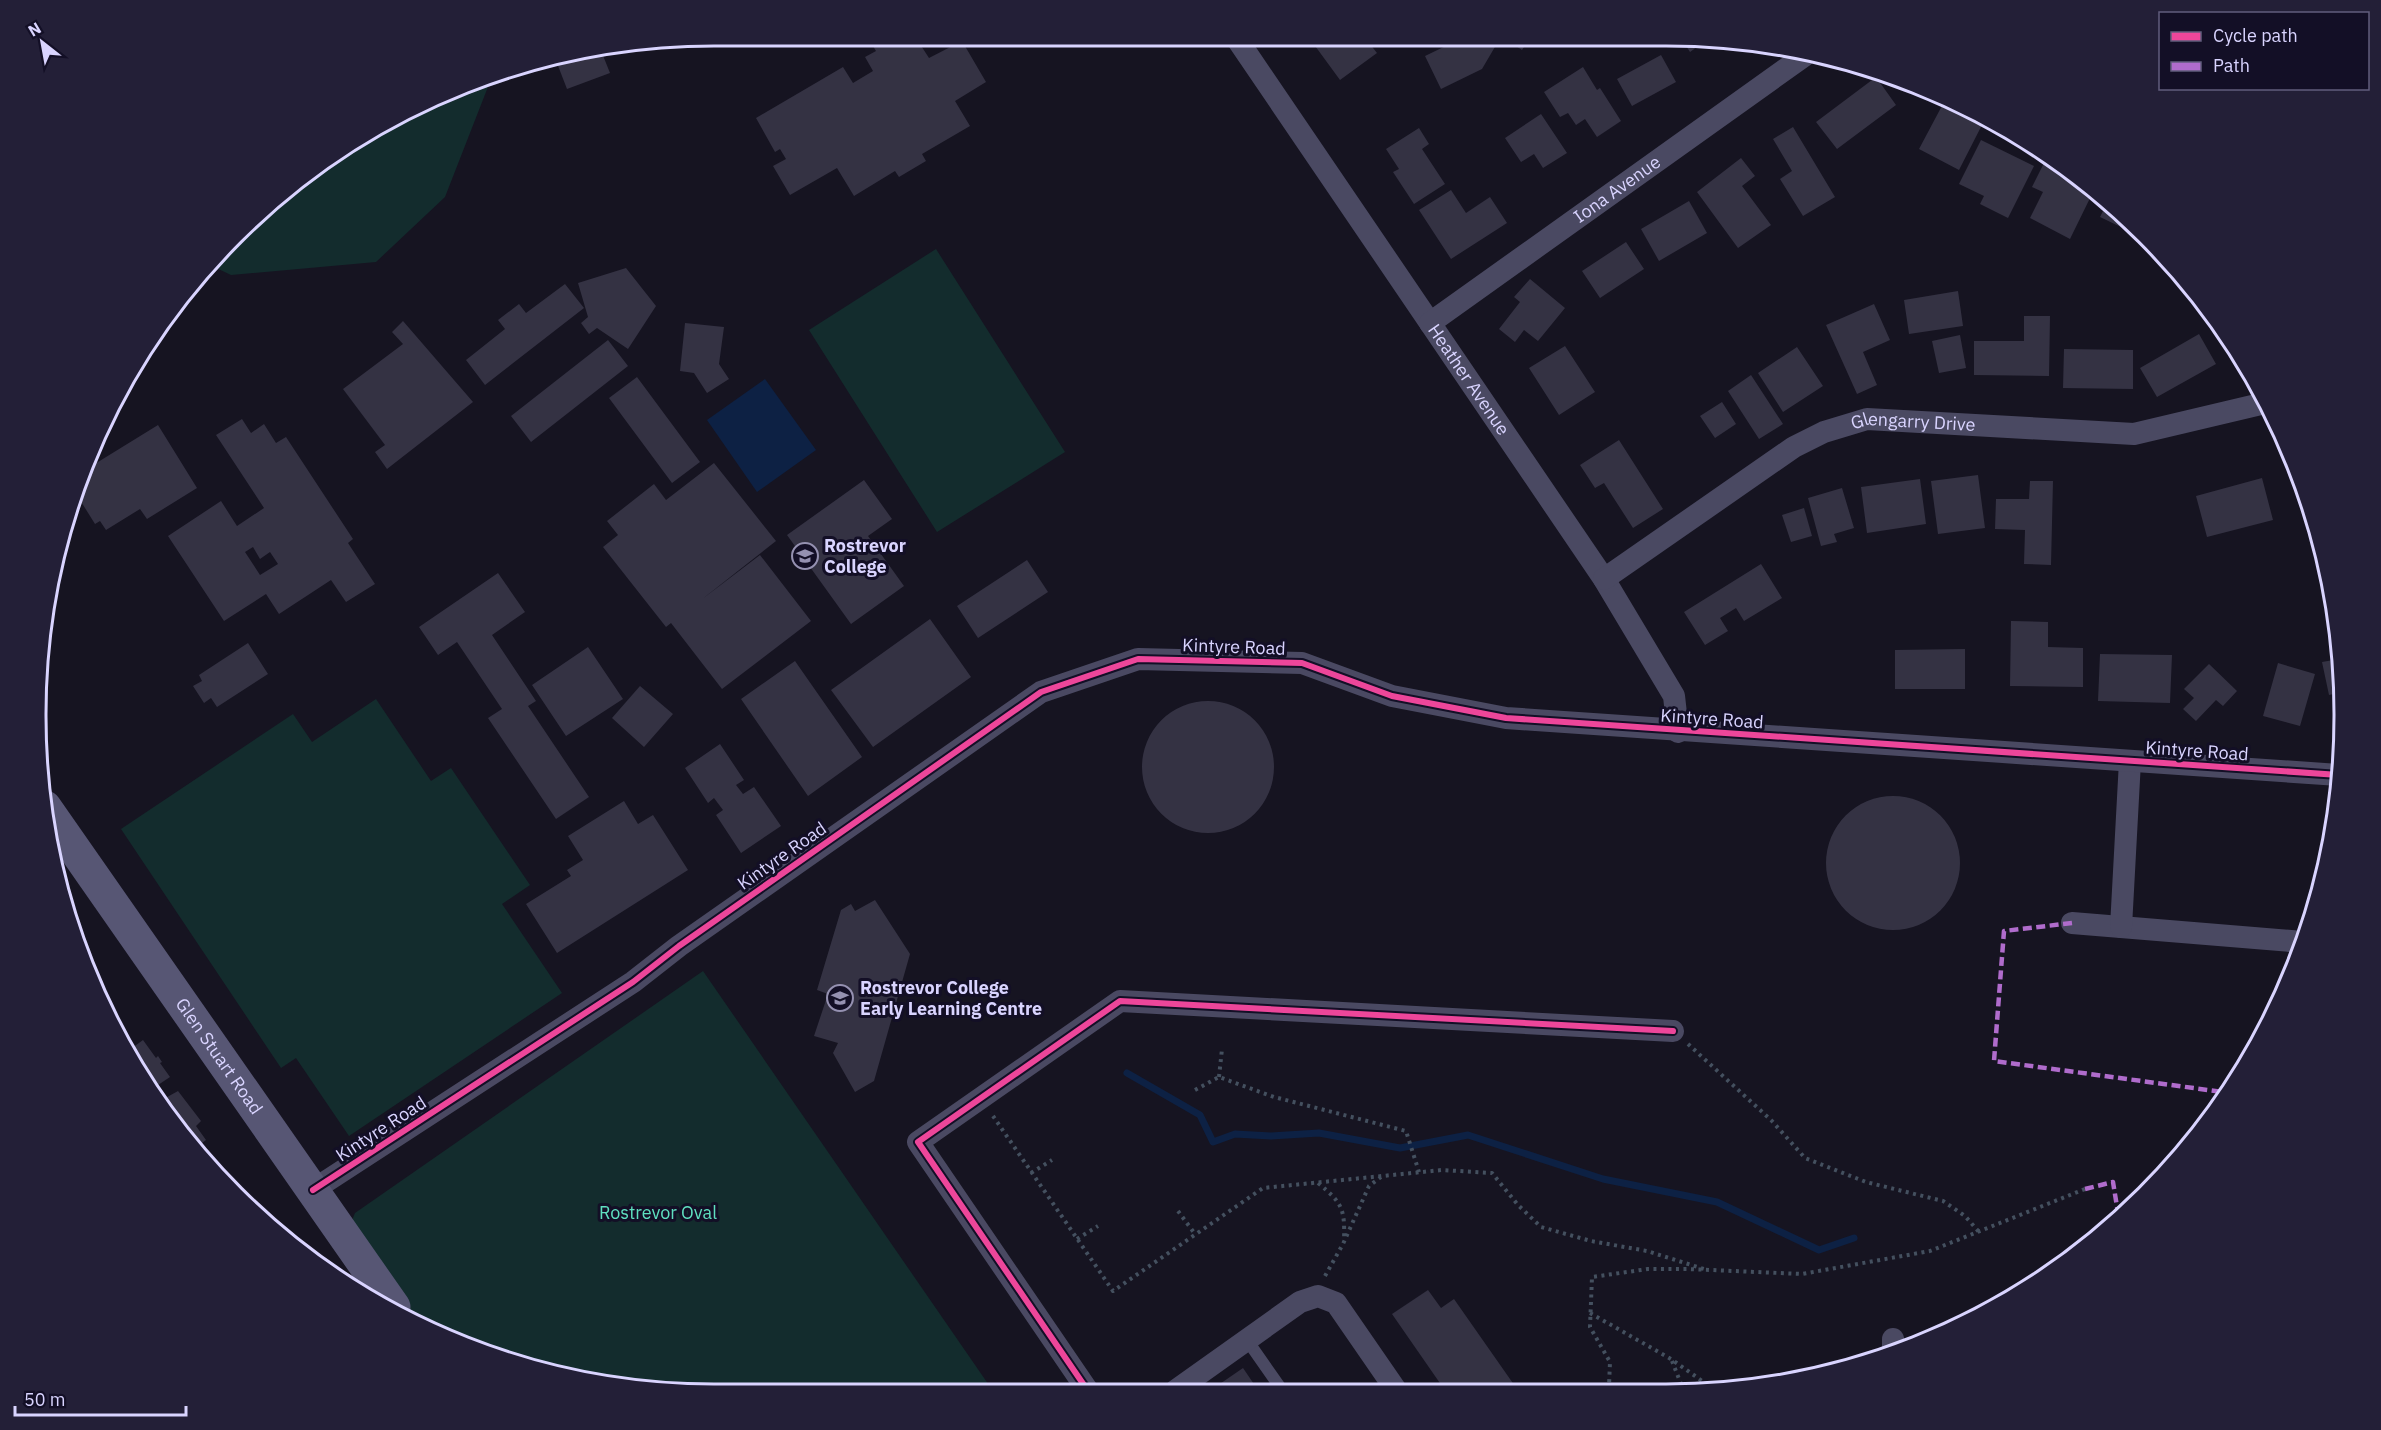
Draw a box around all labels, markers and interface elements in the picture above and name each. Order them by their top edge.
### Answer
north arrow [12,12,72,72]
legend [2159,12,2369,90]
text: N [24,18,44,41]
text: Cycle path [2213,24,2298,47]
text: Path [2213,54,2250,77]
street label: Iona Avenue [1569,150,1665,228]
street label: Heather Avenue [1423,319,1515,440]
street label: Glengarry Drive [1848,407,1976,436]
place label: Rostrevor College [824,534,906,578]
school or university icon: Rostrevor College [790,541,820,571]
street label: Kintyre Road [1182,633,1286,660]
street label: Kintyre Road [1660,703,1764,734]
street label: Kintyre Road [2145,735,2249,766]
street label: Kintyre Road [733,816,831,895]
place label: Rostrevor College Early Learning Centre [860,976,1042,1020]
school or university icon: Rostrevor College Early Learning Centre [825,983,855,1013]
street label: Glen Stuart Road [171,993,268,1119]
street label: Kintyre Road [331,1091,430,1166]
park label: Rostrevor Oval [599,1201,717,1224]
scale bar [15,1379,186,1417]
text: 50 m [24,1388,66,1411]

